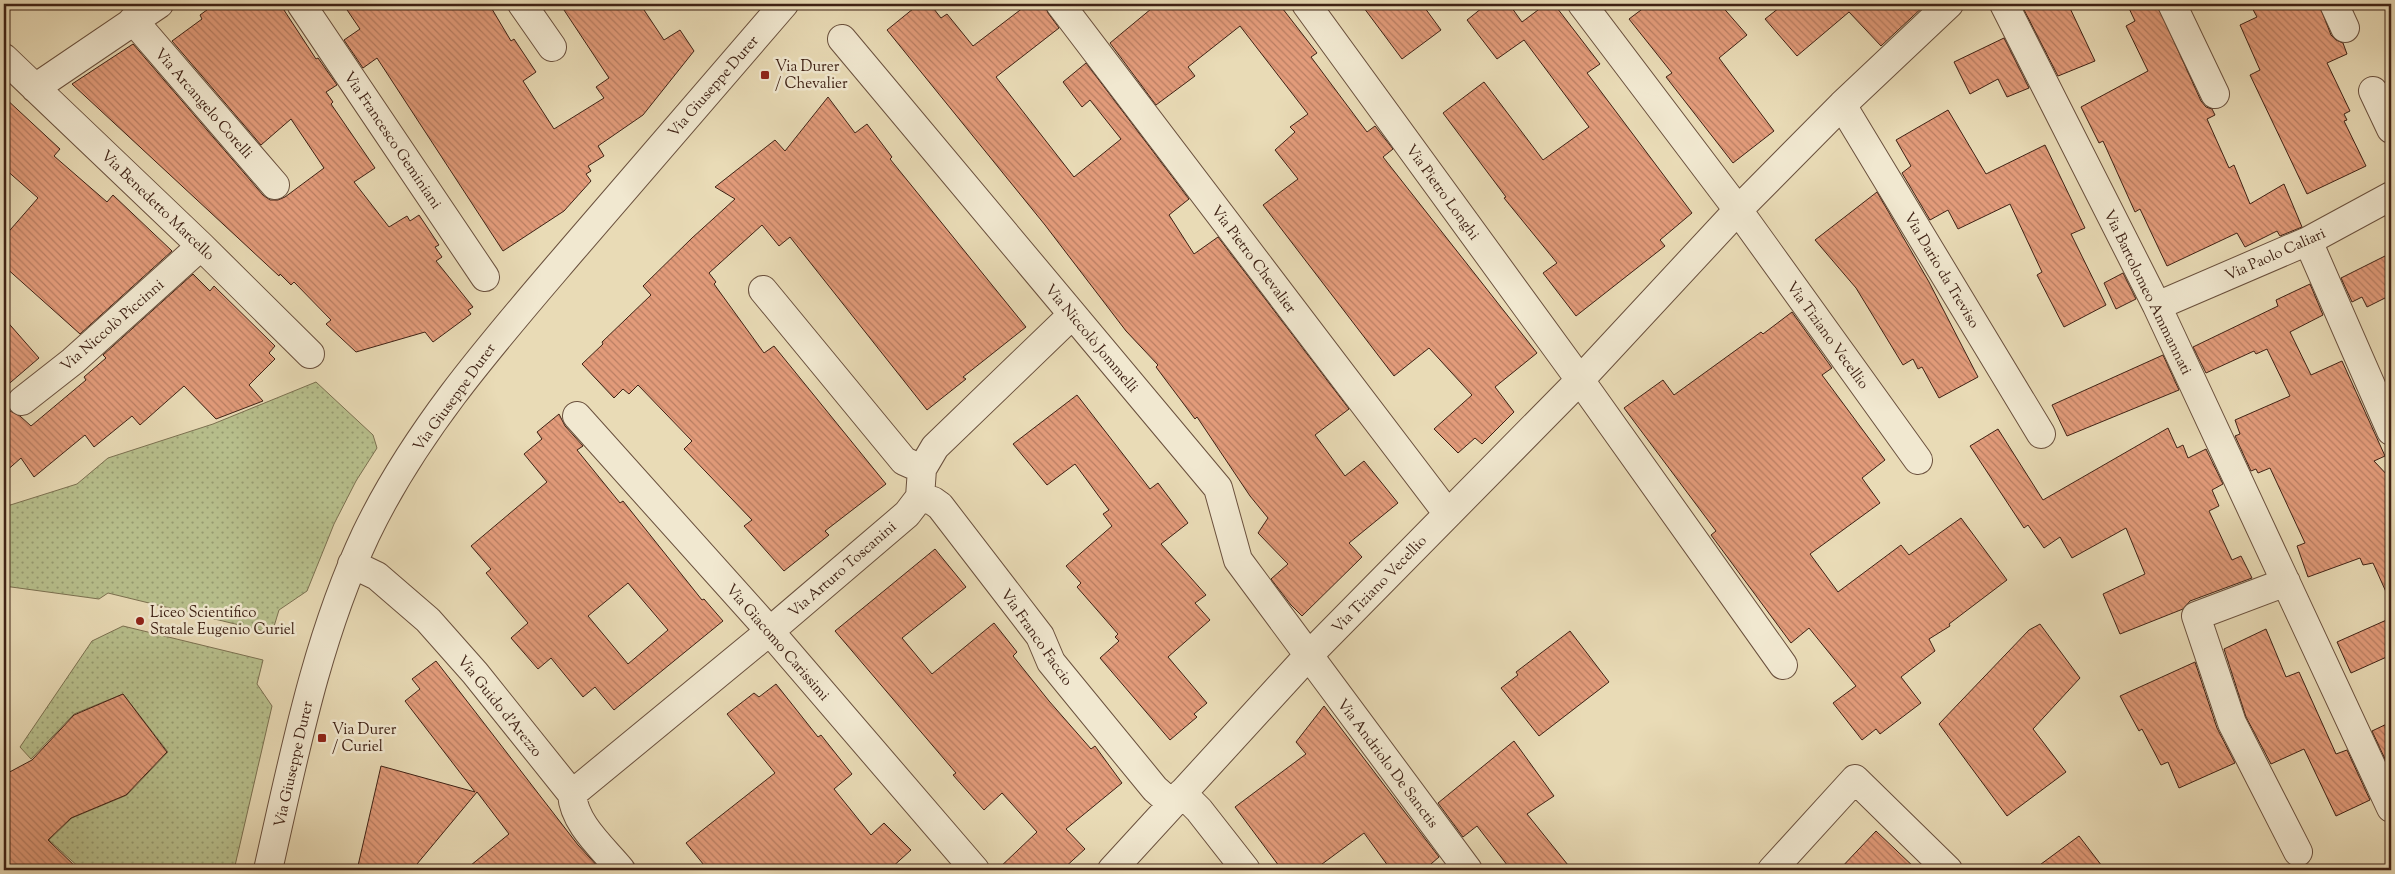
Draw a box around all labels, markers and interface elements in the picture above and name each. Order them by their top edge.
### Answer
street label: Via Giuseppe Durer [664,31,765,143]
street label: Via Arcangelo Corelli [149,44,257,164]
place label: Via Durer / Chevalier [775,57,848,95]
street label: Via Francesco Geminiani [338,68,446,214]
marker: Via Durer / Chevalier [759,69,771,81]
street label: Via Pietro Longhi [1400,141,1484,245]
street label: Via Benedetto Marcello [95,146,219,266]
street label: Via Pietro Chevalier [1205,202,1301,319]
street label: Via Bartolomeo Ammannati [2097,207,2196,379]
street label: Via Dario da Treviso [1898,209,1984,333]
street label: Via Paolo Caliari [2222,224,2329,287]
street label: Via Niccolò Piccinni [57,275,169,377]
street label: Via Tiziano Vecellio [1780,278,1873,394]
street label: Via Niccolò Jommelli [1039,280,1142,398]
street label: Via Giuseppe Durer [409,339,502,456]
street label: Via Arturo Toscanini [784,517,902,623]
street label: Via Tiziano Vecellio [1328,531,1432,639]
street label: Via Giacomo Carissimi [720,580,834,706]
street label: Via Franco Faccio [995,585,1077,691]
place label: Liceo Scientifico Statale Eugenio Curiel [150,603,295,641]
marker: Liceo Scientifico Statale Eugenio Curiel [134,615,146,627]
street label: Via Guido d'Arezzo [451,652,546,762]
street label: Via Andriolo De Sanctis [1331,695,1442,833]
street label: Via Giuseppe Durer [270,699,319,829]
place label: Via Durer / Curiel [332,720,397,758]
marker: Via Durer / Curiel [316,732,328,744]

